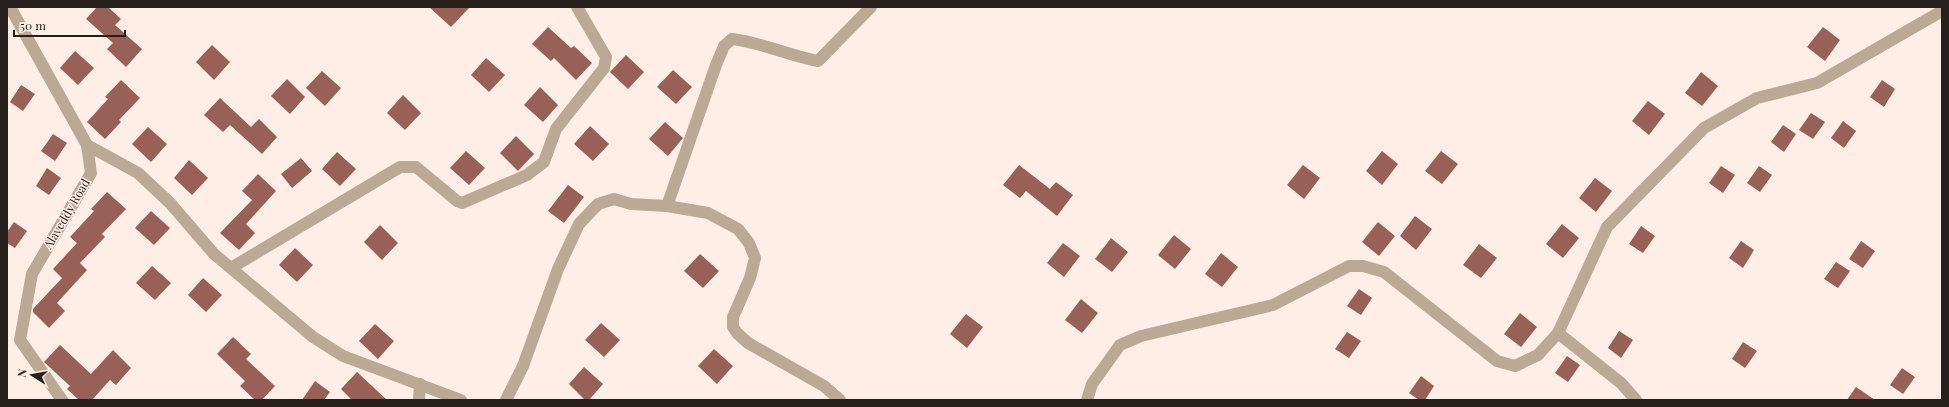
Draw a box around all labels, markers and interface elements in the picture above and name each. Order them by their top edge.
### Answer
scale bar [14,12,125,38]
text: 50 m [20,17,46,33]
street label: Alaveddy Road [39,175,93,252]
north arrow [12,355,52,395]
text: N [14,368,30,378]

